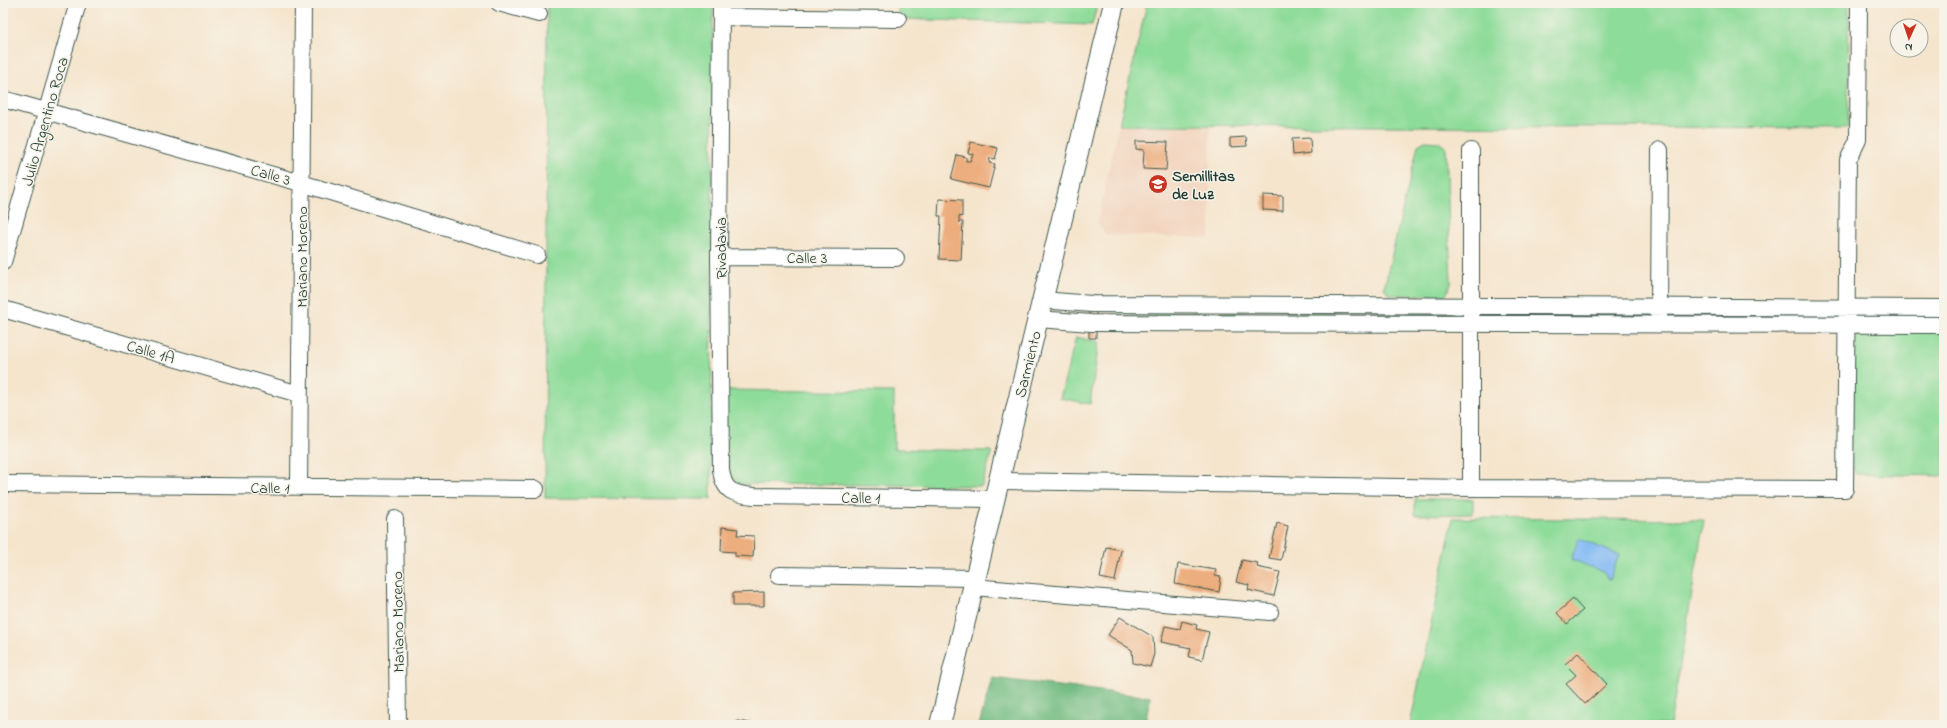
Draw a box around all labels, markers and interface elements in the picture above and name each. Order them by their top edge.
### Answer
north arrow [1889,18,1929,58]
text: N [1904,39,1913,55]
street label: Julio Argentino Roca [16,54,76,189]
street label: Calle 3 [248,159,293,193]
place label: Semillitas de Luz [1172,165,1235,207]
school or university icon: Semillitas de Luz [1147,173,1169,195]
street label: Mariano Moreno [291,206,315,308]
street label: Rivadavia [710,217,734,279]
street label: Calle 3 [787,247,827,271]
street label: Sarmiento [1009,329,1049,400]
street label: Calle 1A [124,335,177,371]
street label: Calle 1 [250,477,290,501]
street label: Calle 1 [841,487,881,511]
street label: Mariano Moreno [386,571,412,673]

